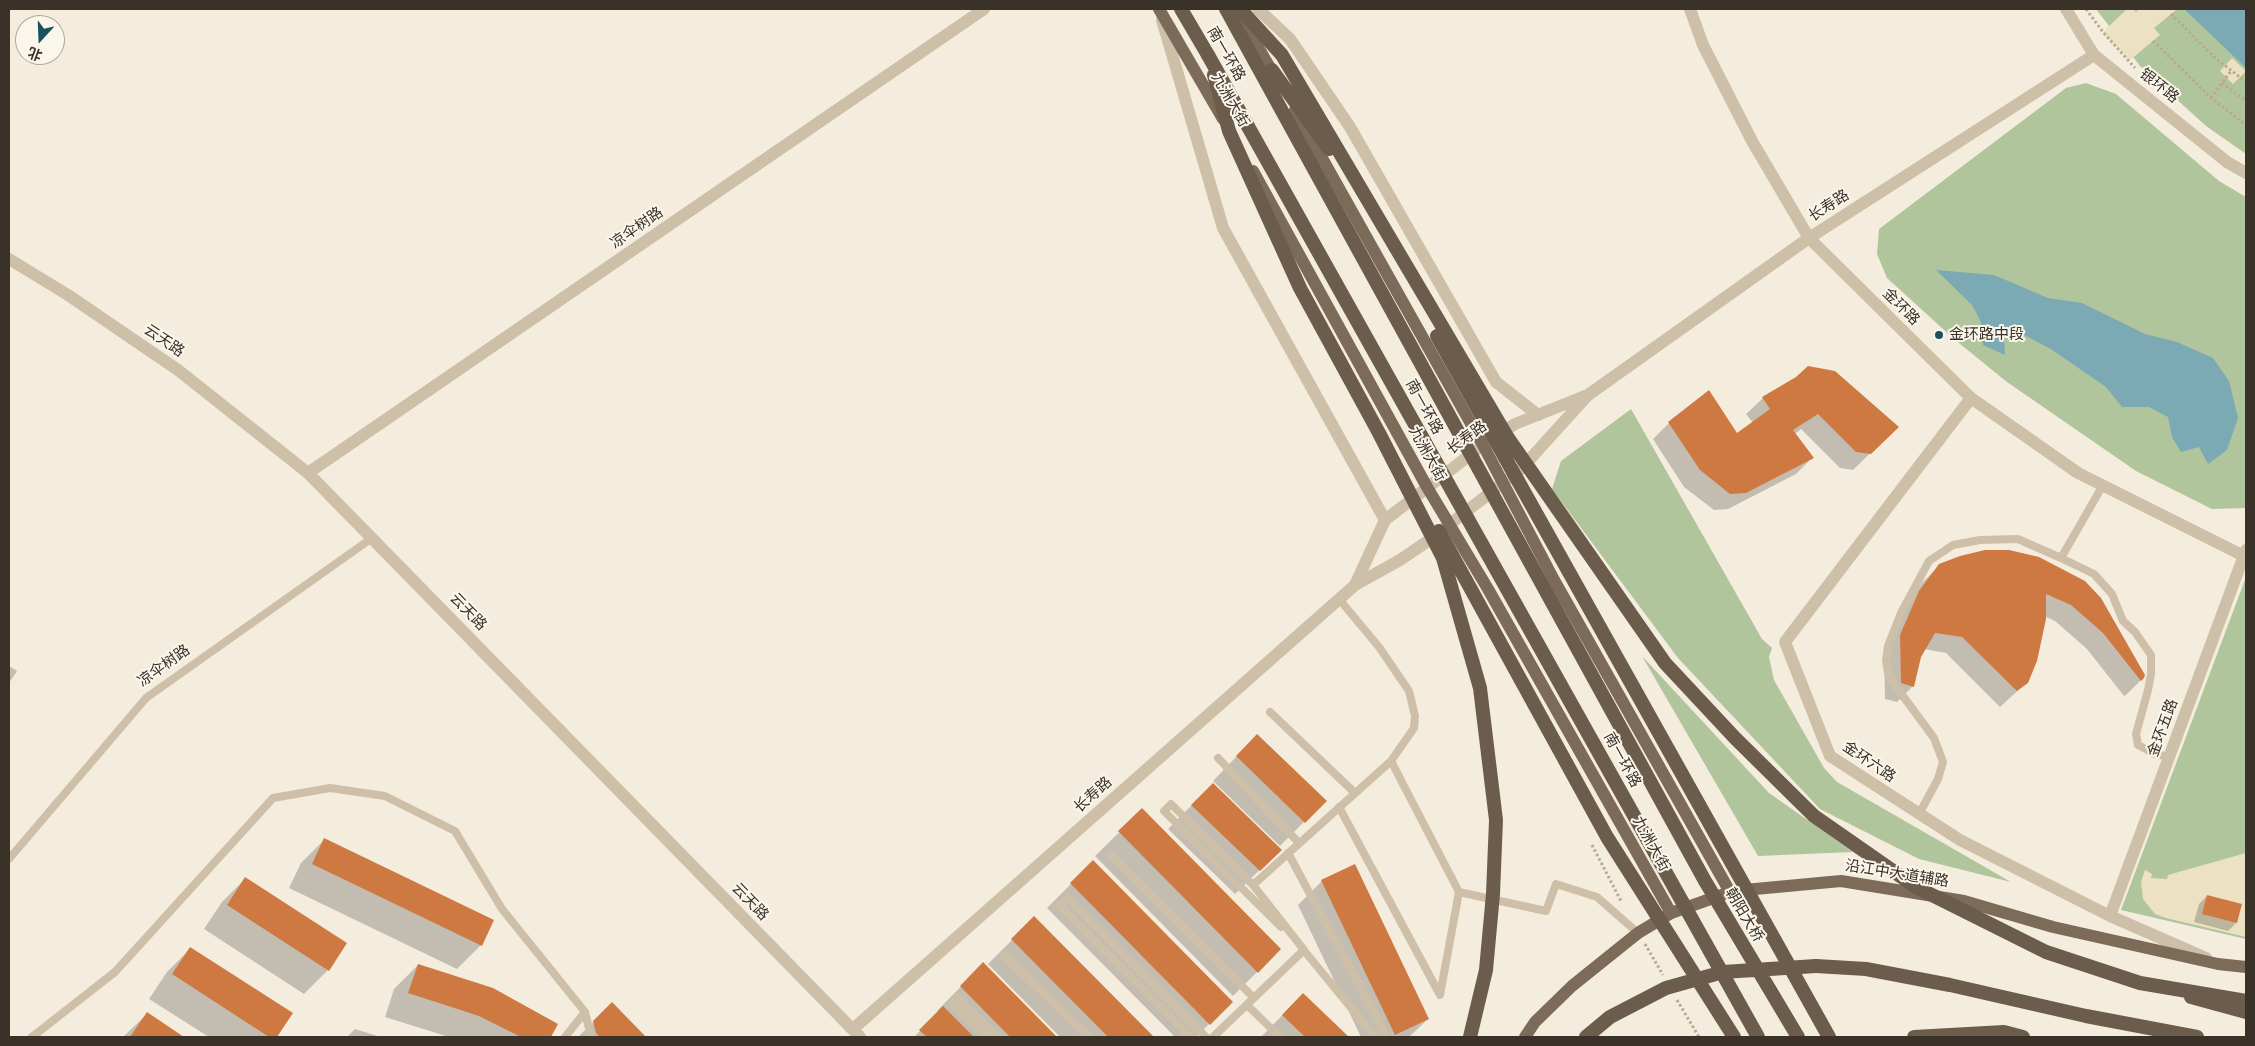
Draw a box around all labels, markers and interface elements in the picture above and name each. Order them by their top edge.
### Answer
north arrow [15,15,65,65]
street label: 南一环路 [1203,24,1249,84]
text: 北 [26,43,45,64]
street label: 银环路 [2136,65,2182,107]
street label: 九洲大街 [1207,70,1253,130]
street label: 长寿路 [1805,186,1853,226]
street label: 凉伞树路 [607,203,667,253]
street label: 金环路 [1879,285,1923,329]
street label: 云天路 [140,321,188,361]
place label: 金环路中段 [1949,326,2024,344]
marker: 金环路中段 [1933,329,1945,341]
street label: 南一环路 [1402,376,1446,438]
street label: 长寿路 [1444,417,1490,459]
street label: 九洲大街 [1405,423,1449,485]
street label: 云天路 [446,590,490,634]
street label: 凉伞树路 [134,641,194,691]
street label: 金环五路 [2144,697,2182,759]
street label: 南一环路 [1600,729,1644,791]
street label: 金环六路 [1839,738,1899,786]
street label: 长寿路 [1070,773,1116,817]
street label: 九洲大街 [1629,813,1673,875]
street label: 沿江中大道辅路 [1844,857,1950,891]
street label: 云天路 [728,880,772,924]
street label: 朝阳大桥 [1721,885,1767,945]

